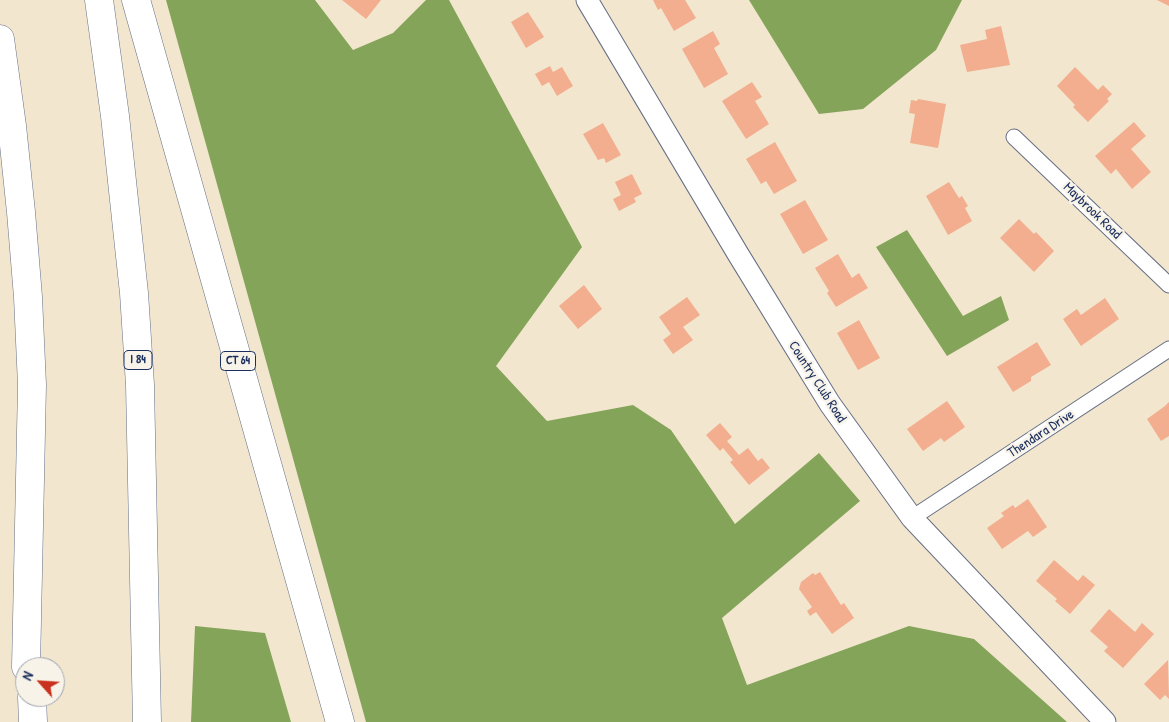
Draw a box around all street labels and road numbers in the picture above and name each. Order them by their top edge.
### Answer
street label: Maybrook Road [1059,179,1125,243]
street label: Country Club Road [784,338,850,426]
road number: I 84 [124,350,152,370]
road number: CT 64 [220,352,256,371]
street label: Thendara Drive [1005,406,1077,462]

